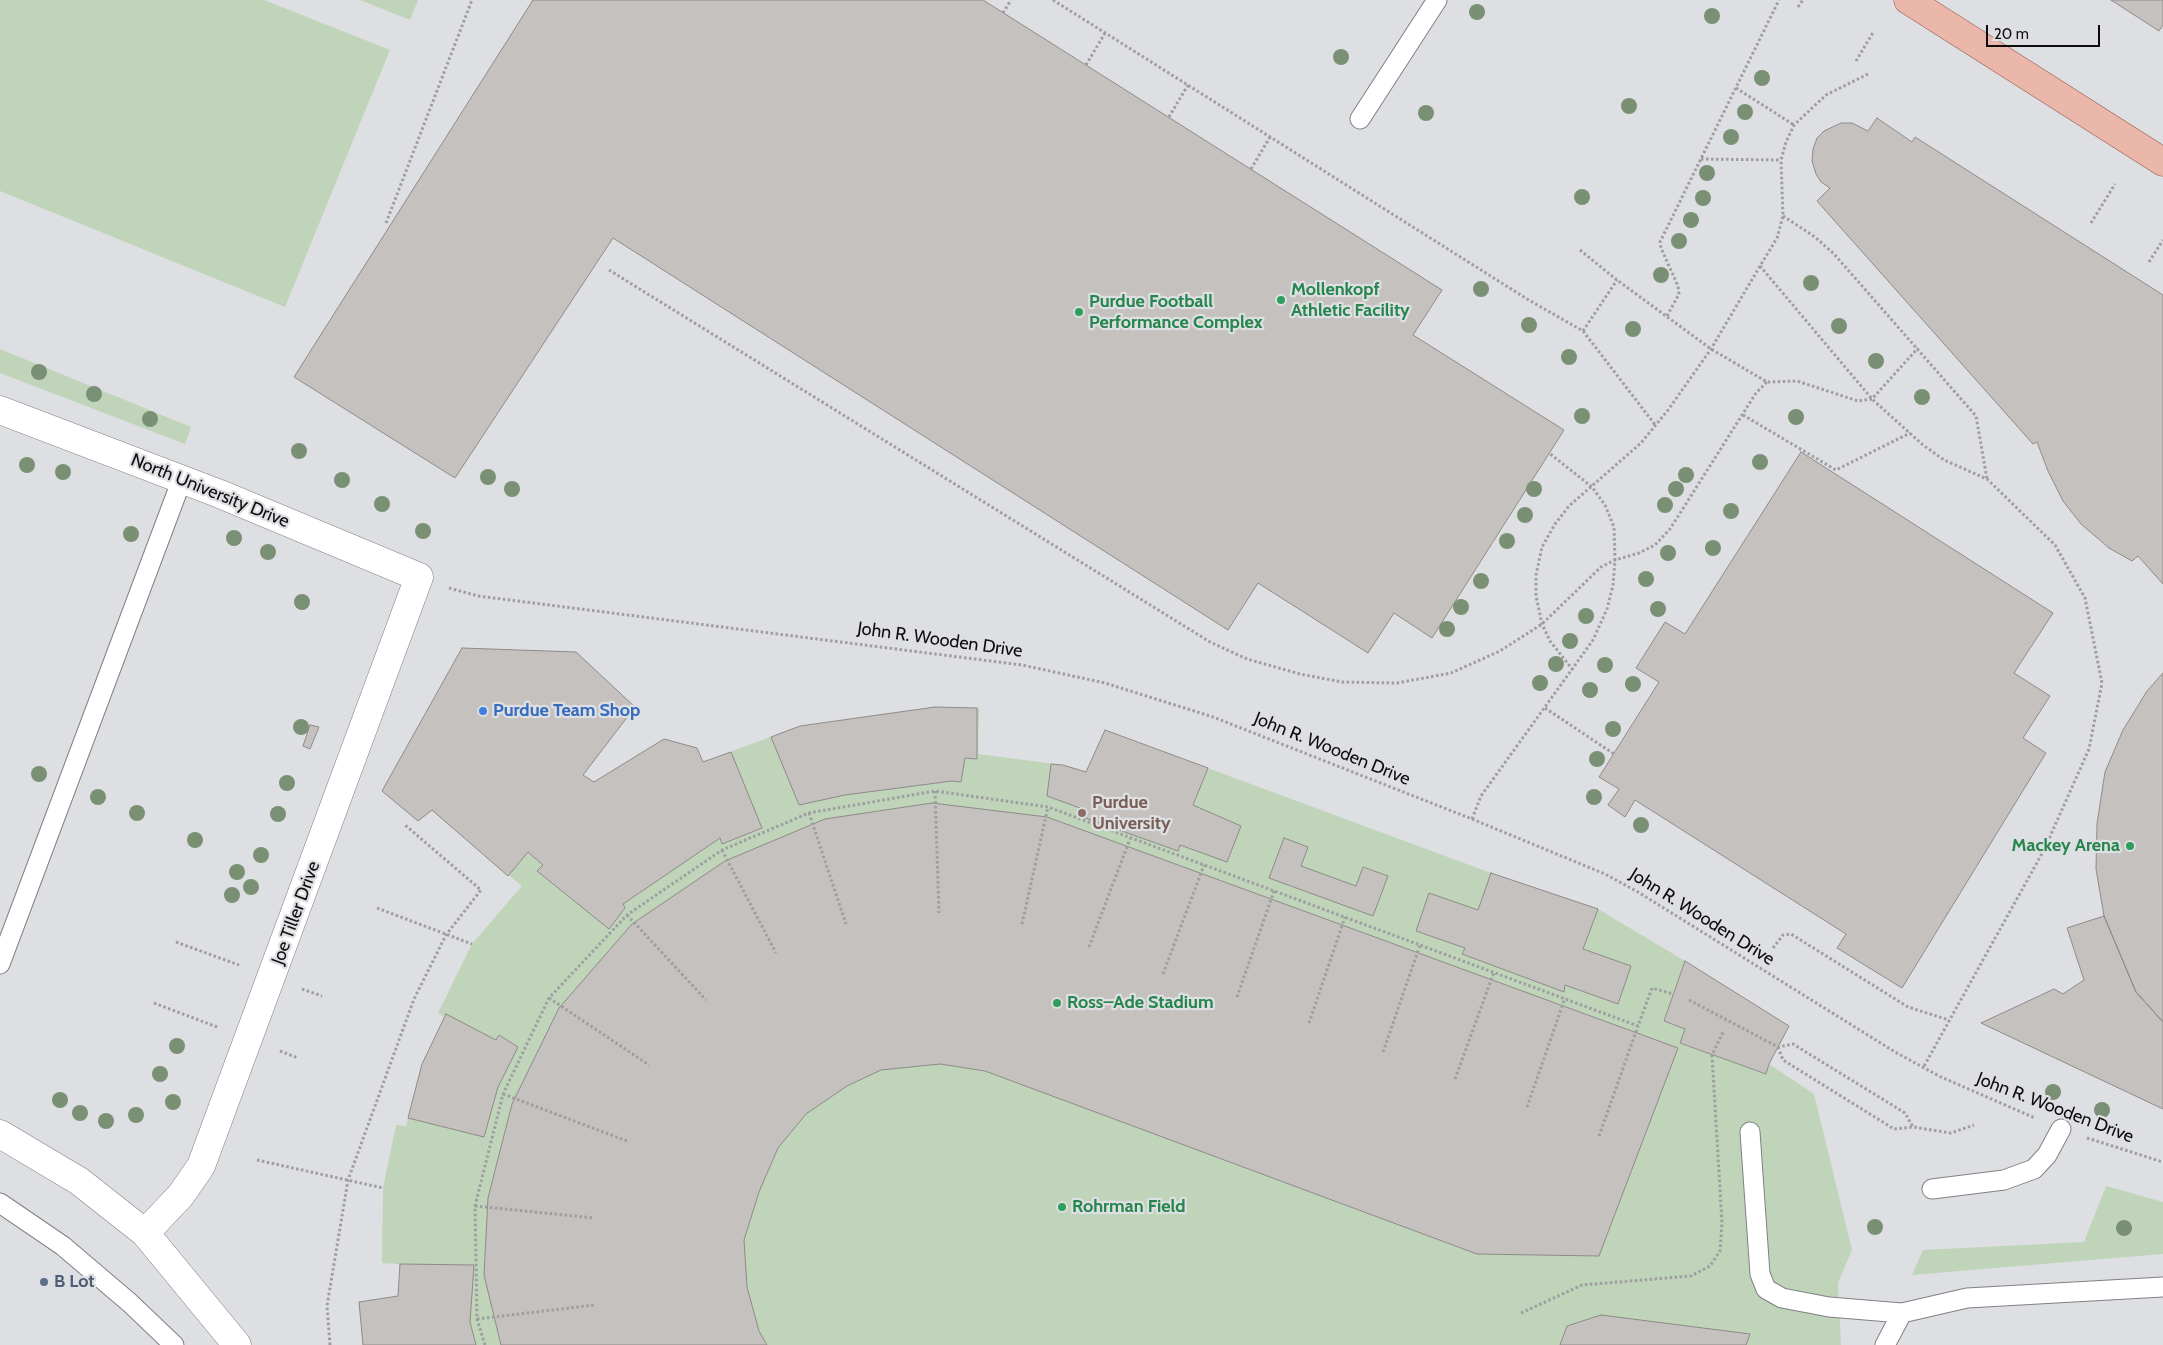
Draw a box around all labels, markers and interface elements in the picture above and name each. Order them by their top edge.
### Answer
scale bar [1988,15,2102,47]
text: 20 m [1994,25,2029,43]
place label: Mollenkopf Athletic Facility [1291,279,1410,322]
place label: Purdue Football Performance Complex [1089,291,1263,334]
marker: Mollenkopf Athletic Facility [1275,294,1287,306]
marker: Purdue Football Performance Complex [1073,306,1085,318]
street label: North University Drive [128,449,292,533]
street label: John R. Wooden Drive [856,618,1024,662]
place label: Purdue Team Shop [493,700,640,722]
marker: Purdue Team Shop [477,705,489,717]
street label: John R. Wooden Drive [1251,708,1413,790]
place label: Purdue University [1092,792,1171,834]
marker: Purdue University [1076,807,1088,819]
place label: Mackey Arena [2012,835,2120,857]
marker: Mackey Arena [2124,840,2136,852]
street label: Joe Tiller Drive [267,858,325,968]
street label: John R. Wooden Drive [1626,864,1778,970]
place label: Ross–Ade Stadium [1067,992,1214,1014]
marker: Ross–Ade Stadium [1051,997,1063,1009]
street label: John R. Wooden Drive [1973,1068,2137,1148]
place label: Rohrman Field [1072,1196,1185,1218]
marker: Rohrman Field [1056,1201,1068,1213]
place label: B Lot [54,1271,95,1293]
marker: B Lot [38,1276,50,1288]

